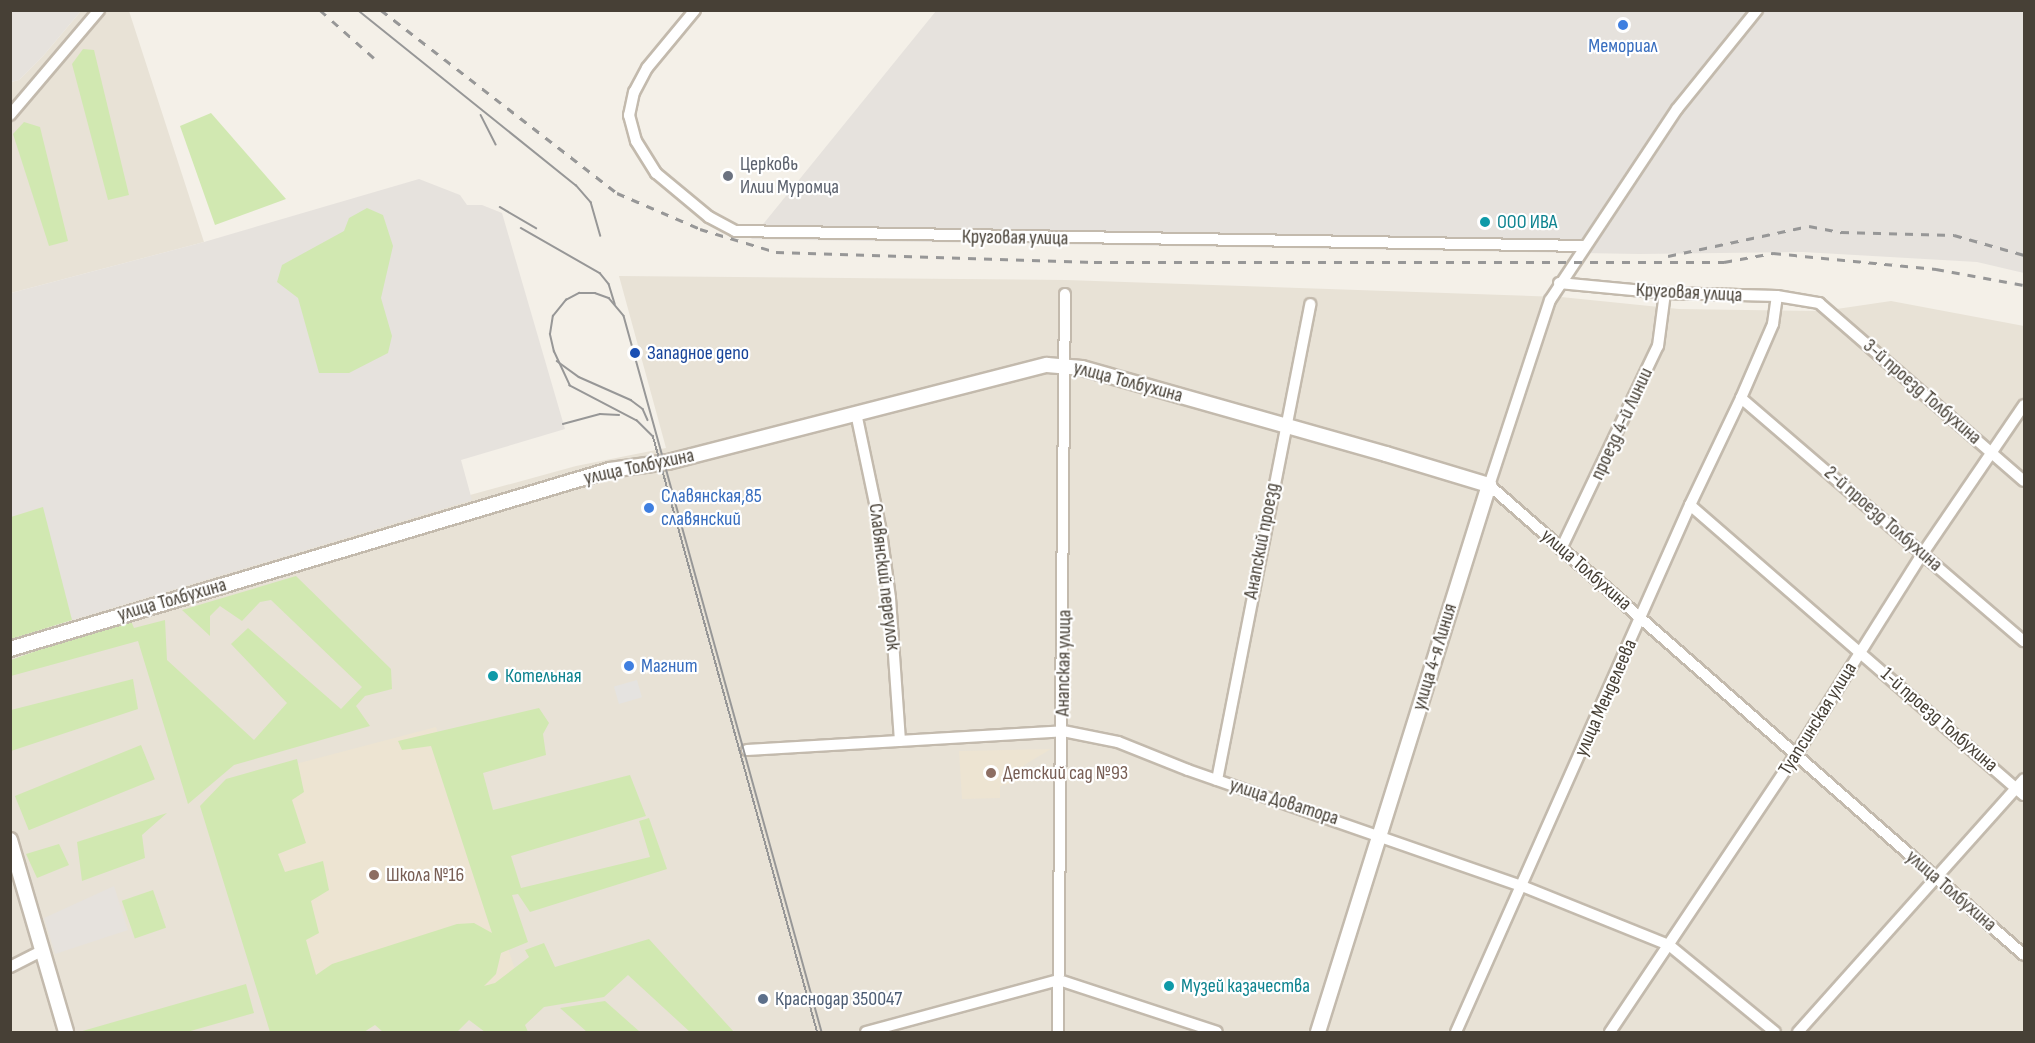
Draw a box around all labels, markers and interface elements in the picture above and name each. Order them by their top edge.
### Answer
marker: Мемориал [1616,18,1630,32]
place label: Мемориал [1588,34,1658,58]
place label: Церковь Илии Муромца [740,152,839,199]
marker: Церковь Илии Муромца [721,169,735,183]
place label: ООО ИВА [1497,210,1557,234]
marker: ООО ИВА [1478,215,1492,229]
street label: Круговая улица [962,225,1068,251]
street label: Круговая улица [1635,278,1743,308]
street label: 3-й проезд Толбухина [1858,334,1986,450]
place label: Западное депо [647,341,749,365]
marker: Западное депо [628,346,642,360]
street label: улица Толбухина [1071,356,1185,408]
street label: проезд 4-й Линии [1586,364,1658,484]
street label: улица Толбухина [582,444,696,490]
street label: 2-й проезд Толбухина [1819,461,1947,577]
street label: Анапский проезд [1239,481,1285,601]
place label: Славянская,85 славянский [661,484,762,531]
marker: Славянская,85 славянский [642,501,656,515]
street label: Славянский переулок [863,502,905,652]
street label: улица Толбухина [1536,524,1636,616]
street label: улица Толбухина [115,573,229,627]
street label: улица 4-я Линия [1407,601,1463,713]
street label: Анапская улица [1051,609,1077,717]
street label: улица Менделеева [1569,636,1643,760]
place label: Магнит [641,654,698,678]
street label: Туапсинская улица [1774,658,1862,780]
marker: Магнит [622,659,636,673]
street label: 1-й проезд Толбухина [1875,663,2003,777]
place label: Котельная [505,664,582,688]
marker: Котельная [486,669,500,683]
place label: Детский сад №93 [1003,761,1128,785]
marker: Детский сад №93 [984,766,998,780]
street label: улица Доватора [1226,773,1342,831]
street label: улица Толбухина [1901,845,2001,937]
place label: Школа №16 [386,863,464,887]
marker: Школа №16 [367,868,381,882]
place label: Музей казачества [1181,974,1310,998]
marker: Музей казачества [1162,979,1176,993]
place label: Краснодар 350047 [775,987,902,1011]
marker: Краснодар 350047 [756,992,770,1006]

